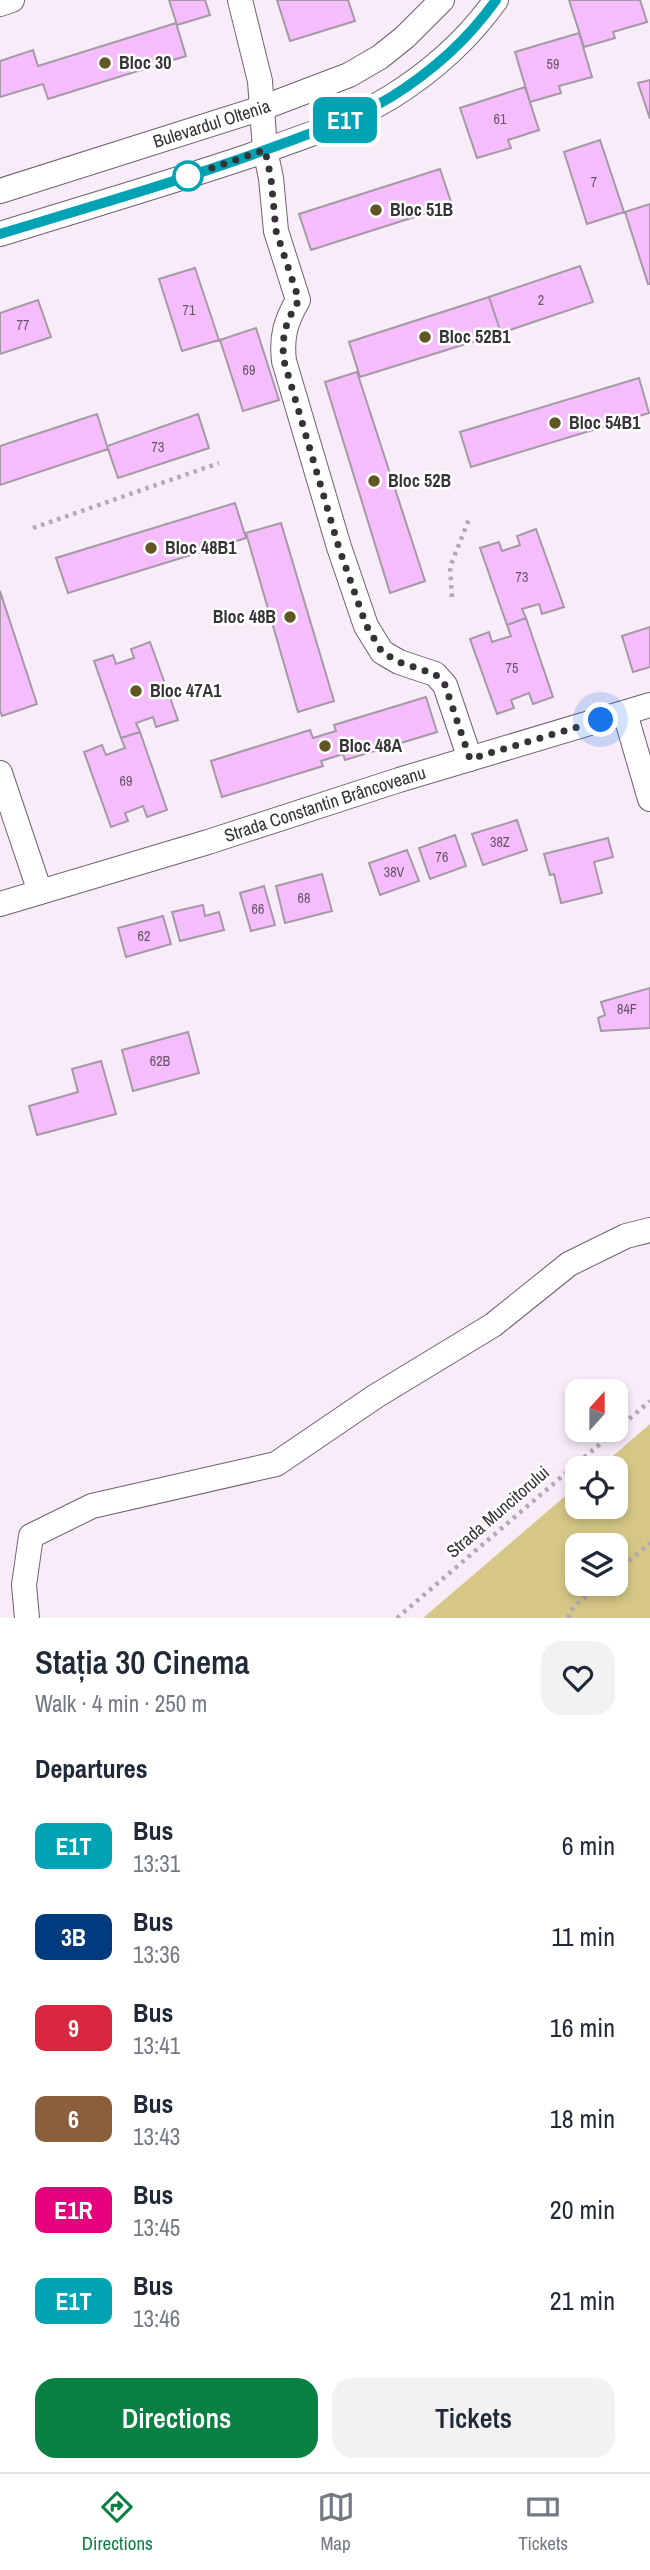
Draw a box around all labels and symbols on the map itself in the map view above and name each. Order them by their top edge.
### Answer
place label: Bloc 30 [119,50,172,75]
marker: Bloc 30 [97,55,113,71]
house number: 59 [547,55,559,73]
street label: Bulevardul Oltenia [150,93,274,154]
line badge: E1T [305,97,385,143]
house number: 61 [494,110,507,128]
unlabelled marker [173,161,203,191]
house number: 7 [591,173,597,191]
place label: Bloc 51B [390,197,454,222]
marker: Bloc 51B [368,202,384,218]
house number: 2 [538,291,544,309]
house number: 71 [183,301,196,319]
house number: 77 [17,316,29,334]
place label: Bloc 52B1 [439,324,511,349]
marker: Bloc 52B1 [417,329,433,345]
house number: 69 [243,361,255,379]
place label: Bloc 54B1 [569,410,641,435]
marker: Bloc 54B1 [547,415,563,431]
house number: 73 [152,438,164,456]
place label: Bloc 52B [388,468,452,493]
marker: Bloc 52B [366,473,382,489]
place label: Bloc 48B1 [165,535,237,560]
marker: Bloc 48B1 [143,540,159,556]
house number: 73 [516,568,528,586]
place label: Bloc 48B [213,604,276,629]
marker: Bloc 48B [282,609,298,625]
house number: 75 [506,659,518,677]
place label: Bloc 47A1 [150,678,222,703]
marker: Bloc 47A1 [128,683,144,699]
your location [583,702,618,737]
place label: Bloc 48A [339,733,403,758]
marker: Bloc 48A [317,738,333,754]
street label: Strada Constantin Brâncoveanu [221,760,429,848]
house number: 69 [120,772,132,790]
house number: 38Z [490,833,510,851]
house number: 76 [436,848,448,866]
house number: 38V [384,863,405,881]
house number: 68 [298,889,310,907]
house number: 66 [252,900,264,918]
house number: 62 [138,927,150,945]
house number: 84F [617,1000,637,1018]
house number: 62B [150,1052,171,1070]
north arrow [565,1379,628,1442]
street label: Strada Muncitorului [441,1460,554,1563]

